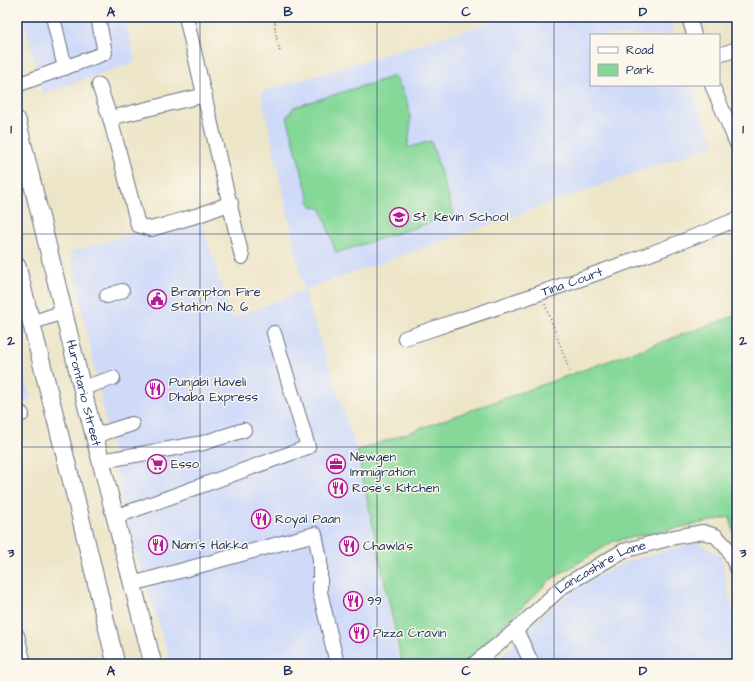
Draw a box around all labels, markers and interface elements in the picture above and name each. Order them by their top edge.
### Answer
text: A [107,3,116,21]
text: B [283,3,293,21]
text: C [461,3,471,21]
text: D [639,3,648,21]
legend [590,34,720,86]
text: Road [626,42,654,59]
text: Park [626,62,654,79]
text: 1 [10,120,12,138]
text: 1 [742,120,744,138]
school or university icon: St. Kevin School [388,206,410,228]
place label: St. Kevin School [413,208,509,226]
street label: Tina Court [539,263,606,301]
place label: Brampton Fire Station No. 6 [171,283,261,316]
public building icon: Brampton Fire Station No. 6 [146,288,168,310]
text: 2 [6,332,15,350]
text: 2 [738,332,747,350]
street label: Hurontario Street [62,338,106,449]
place label: Punjabi Haveli Dhaba Express [169,373,258,406]
restaurant icon: Punjabi Haveli Dhaba Express [144,378,166,400]
place label: Newgen Immigration [350,448,416,482]
supermarket icon: Esso [146,453,168,475]
office icon: Newgen Immigration [325,453,347,475]
place label: Esso [171,455,200,473]
restaurant icon: Rose’s Kitchen [327,477,349,499]
place label: Rose’s Kitchen [352,479,440,497]
restaurant icon: Royal Paan [250,508,272,530]
place label: Royal Paan [275,510,341,529]
restaurant icon: Nam’s Hakka [147,534,169,556]
restaurant icon: Chawla’s [338,535,360,557]
place label: Nam’s Hakka [172,536,248,554]
street label: Lancashire Lane [551,536,648,598]
place label: Chawla’s [363,537,414,555]
text: 3 [7,544,15,562]
text: 3 [739,544,747,562]
restaurant icon: 99 [342,590,364,612]
place label: 99 [367,592,382,610]
restaurant icon: Pizza Cravin [348,622,370,644]
place label: Pizza Cravin [373,624,447,642]
text: A [107,662,116,680]
text: B [283,662,293,680]
text: C [461,662,471,680]
text: D [639,662,648,680]

